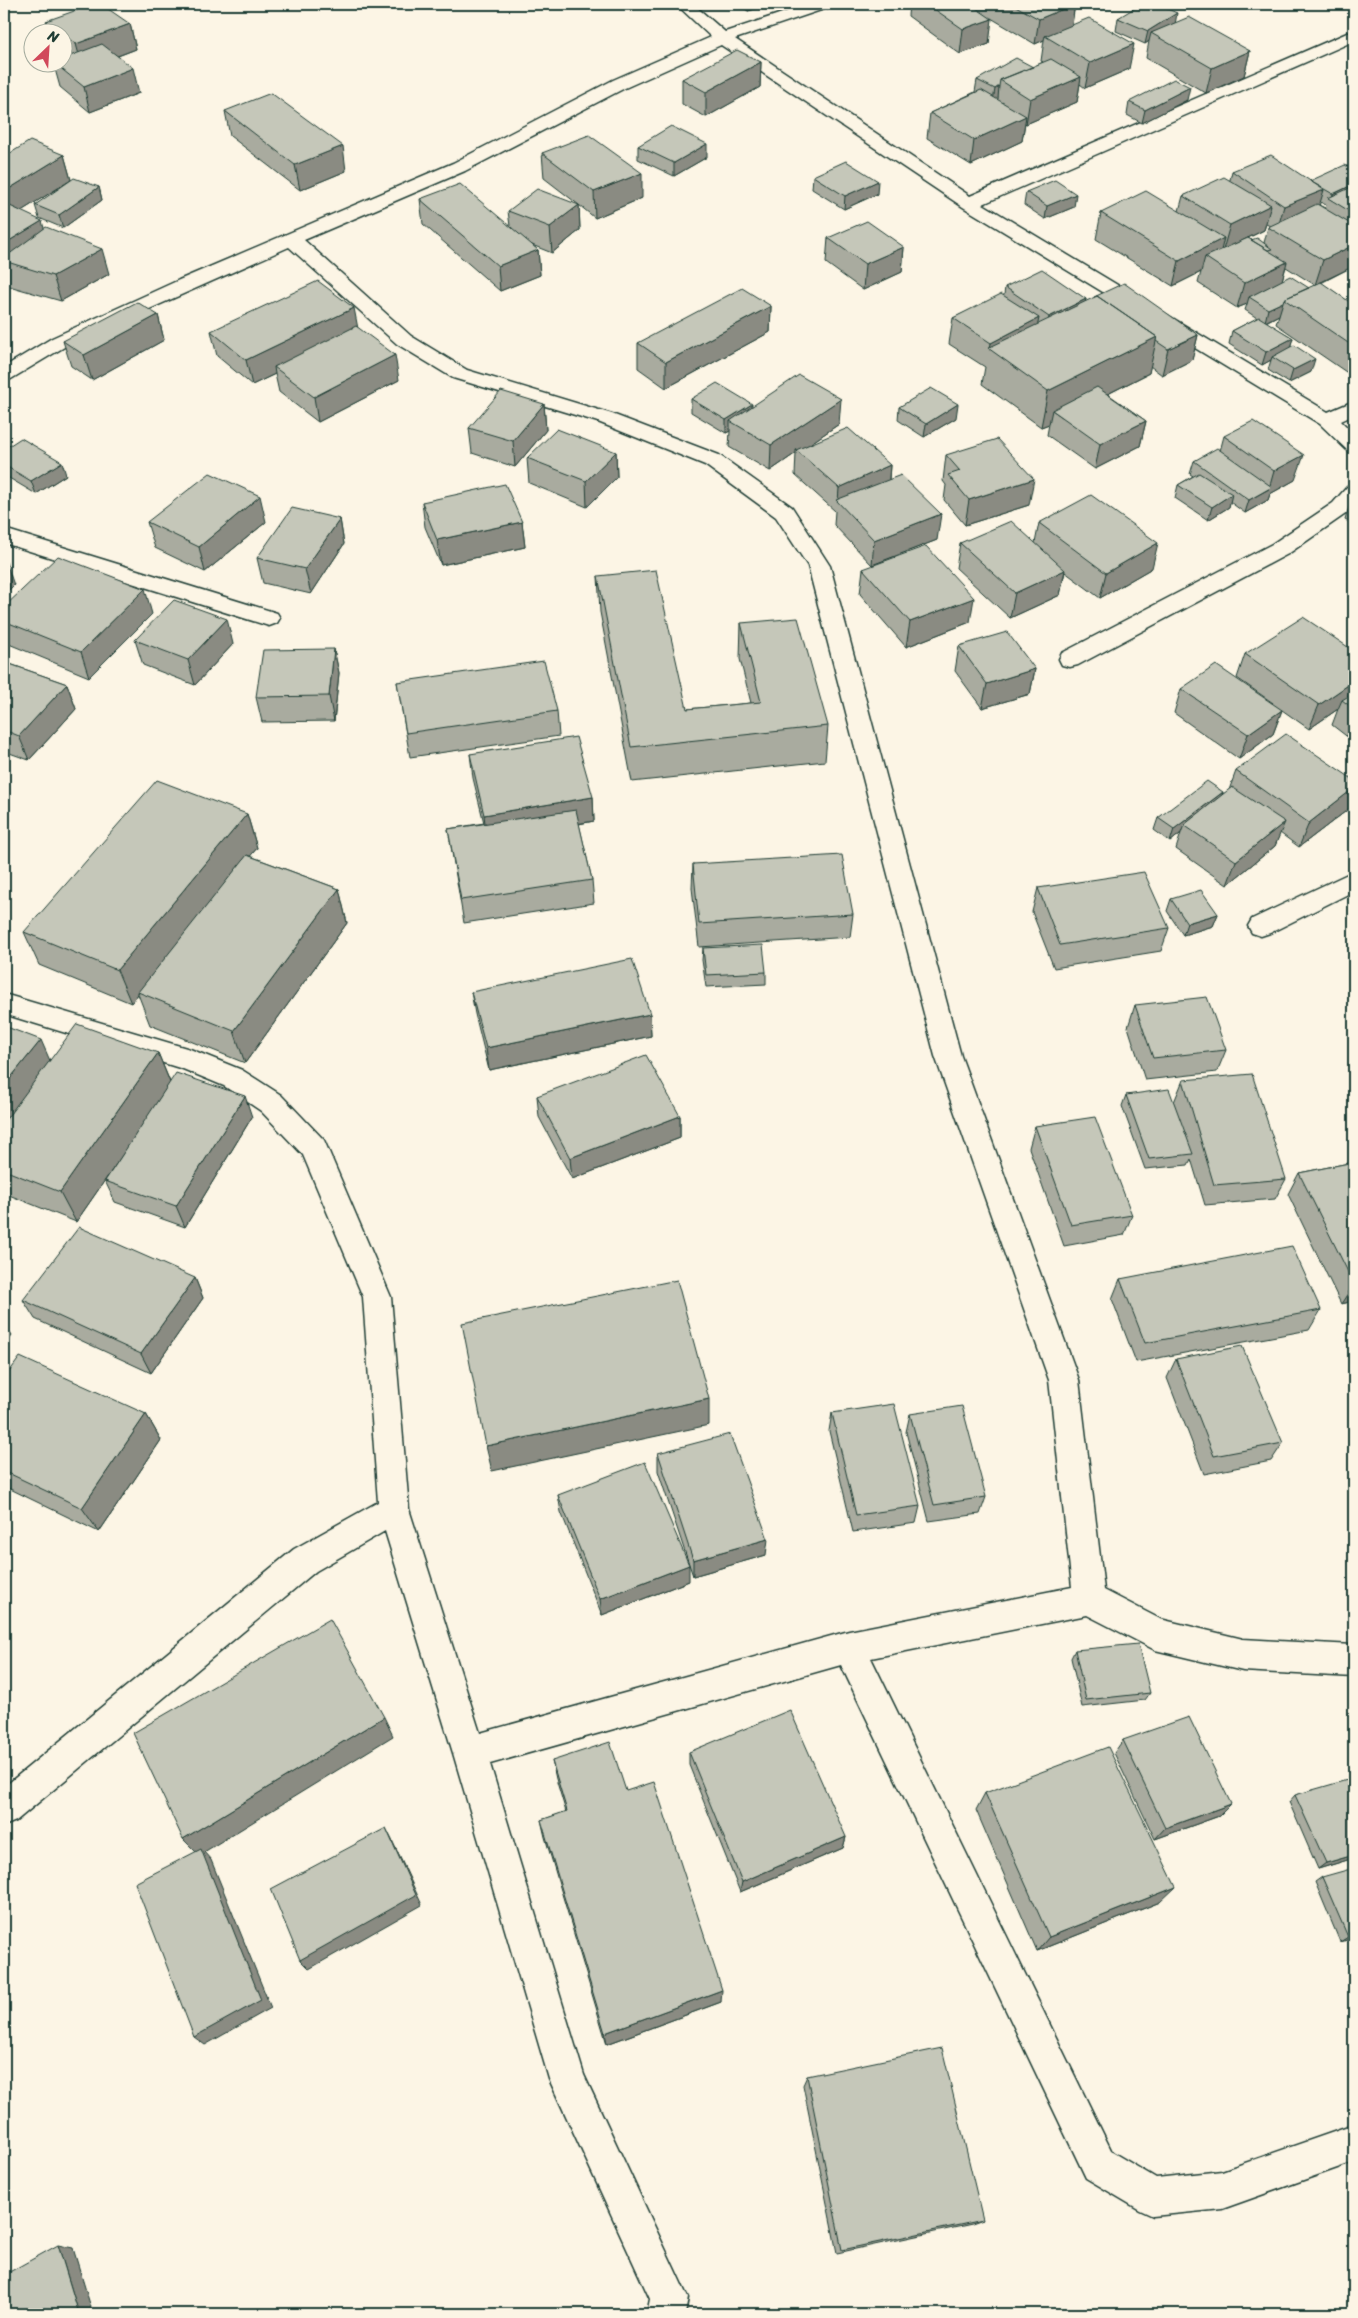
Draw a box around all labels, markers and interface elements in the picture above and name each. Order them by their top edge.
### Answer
north arrow [22,22,72,72]
text: N [43,23,63,50]

